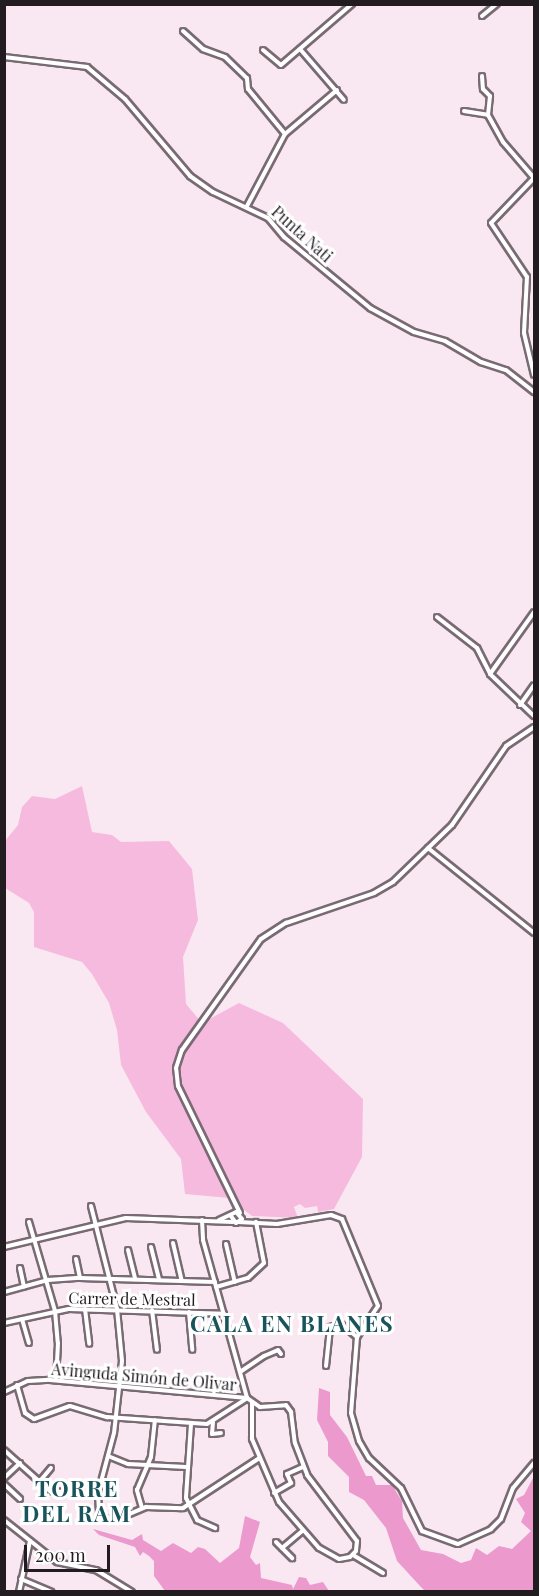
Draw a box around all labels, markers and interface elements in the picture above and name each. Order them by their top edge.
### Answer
street label: Punta Nati [268,202,336,266]
street label: Carrer de Mestral [68,1288,196,1310]
district label: CALA EN BLANES [190,1311,394,1337]
street label: Avinguda Simón de Olivar [51,1359,237,1395]
district label: TORRE DEL RAM [22,1475,132,1526]
scale bar [27,1533,112,1571]
text: 200 m [35,1543,86,1567]

